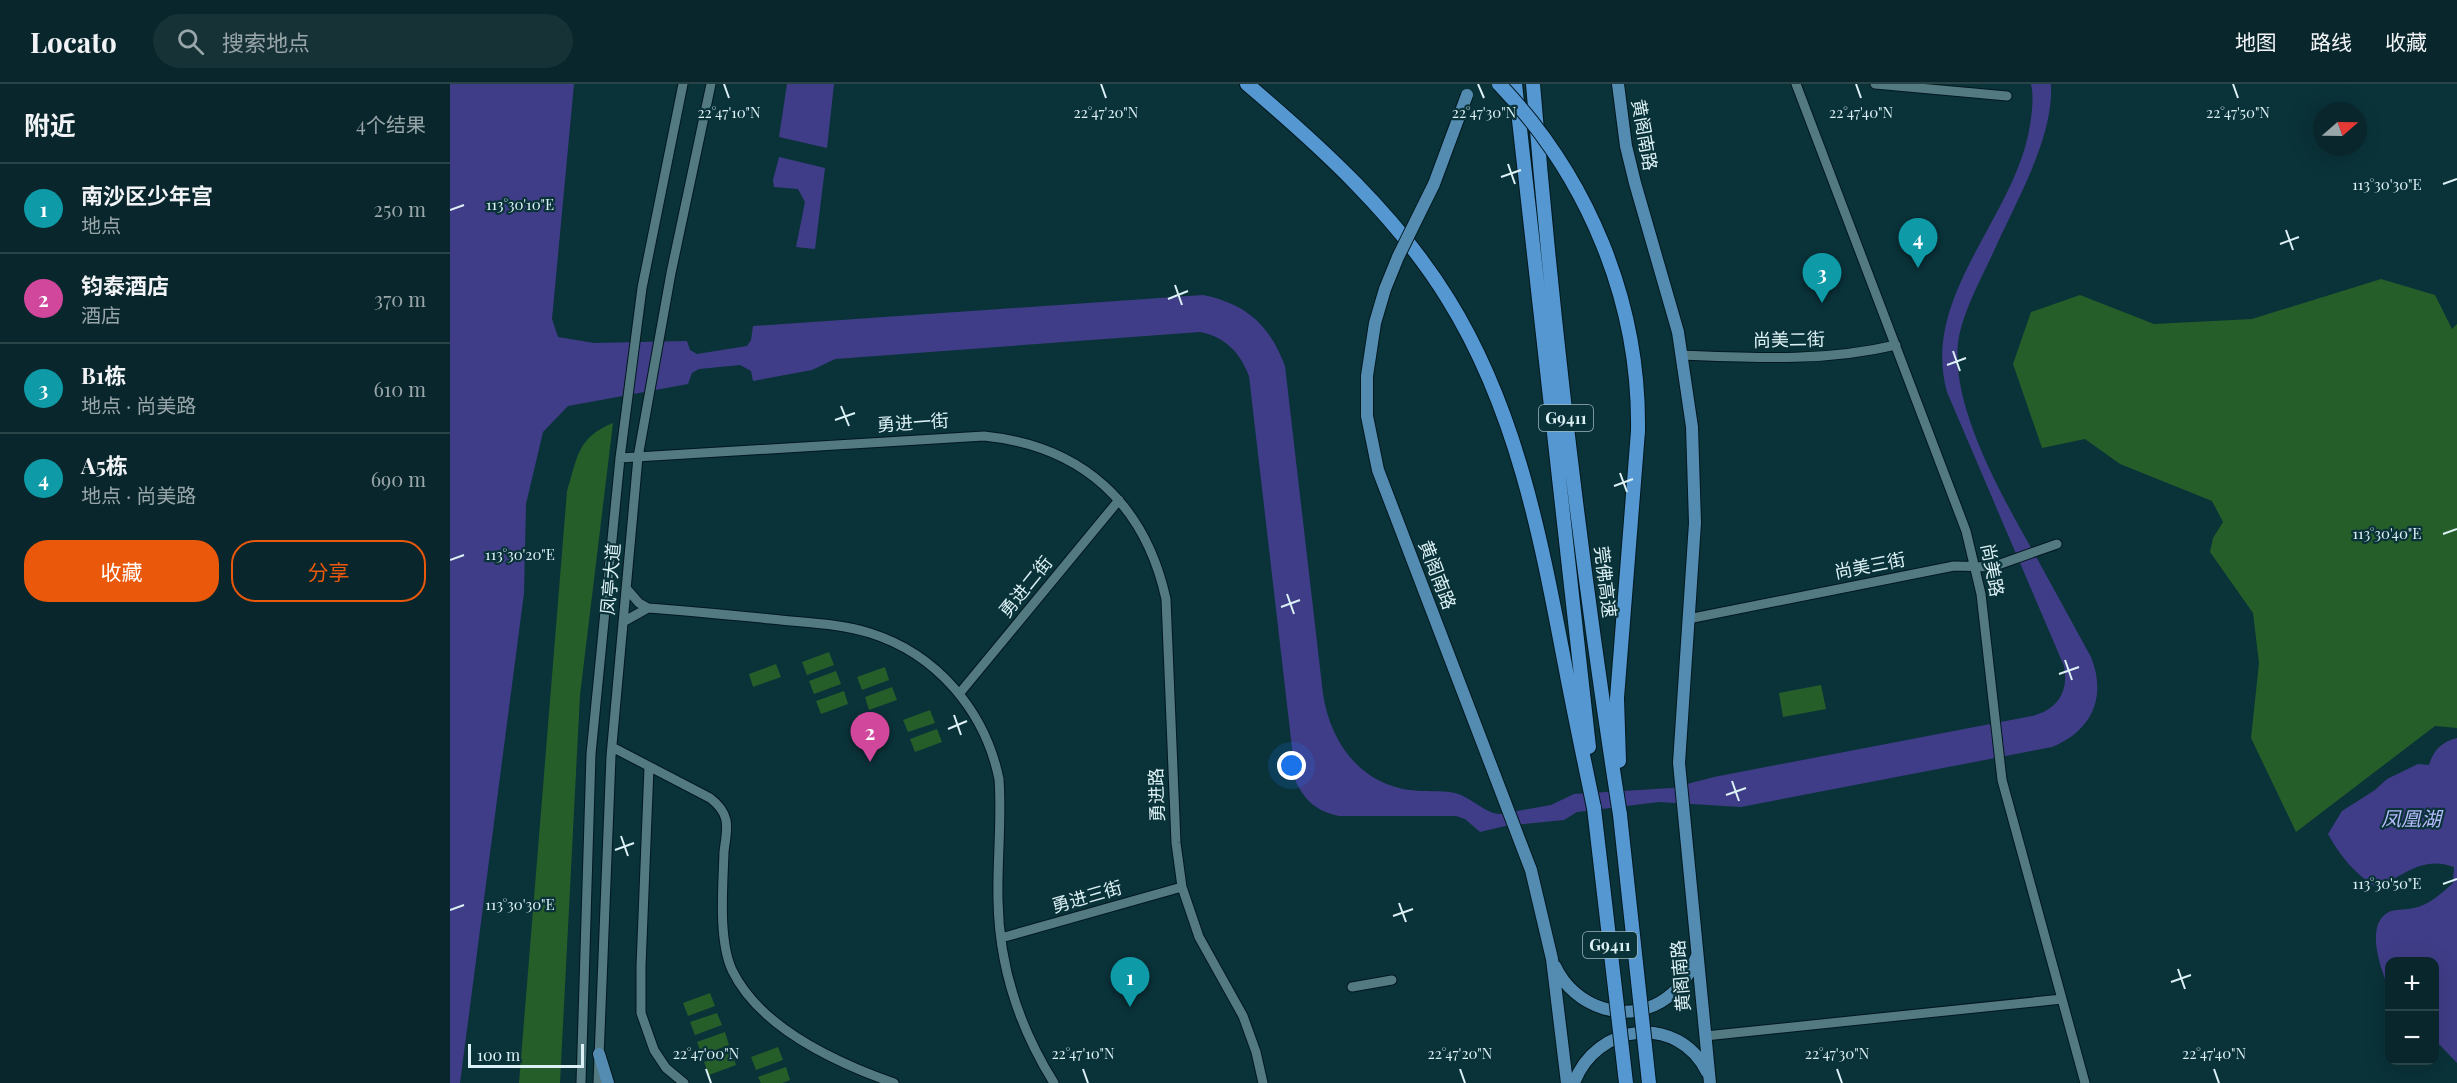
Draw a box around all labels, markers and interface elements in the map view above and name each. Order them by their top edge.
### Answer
search box [153,14,573,68]
text: Locato [30,23,117,60]
icon: search [174,25,207,58]
text: 搜索地点 [222,27,310,57]
text: 地图 [2235,27,2277,55]
text: 路线 [2310,27,2352,55]
text: 收藏 [2385,27,2427,55]
street label: 黄阁南路 [1627,97,1663,172]
text: 22°47'10"N [697,102,761,122]
text: 22°47'20"N [1074,102,1139,122]
text: 22°47'30"N [1452,102,1517,122]
text: 22°47'40"N [1829,102,1893,122]
text: 22°47'50"N [2206,102,2270,122]
north arrow [2313,102,2367,156]
text: 附近 [24,107,76,142]
text: 4个结果 [356,110,426,137]
text: 113°30'30"E [2352,174,2422,194]
text: 南沙区少年宫 [81,180,213,210]
text: 113°30'10"E [486,194,554,214]
text: 1 [40,195,47,222]
text: 250 m [373,195,426,222]
text: 地点 [81,211,121,238]
pin: 4 [1898,218,1938,268]
pin: 3 [1802,254,1842,303]
text: 钧泰酒店 [81,270,169,300]
text: 2 [38,285,49,312]
text: 370 m [374,285,426,312]
text: 酒店 [81,301,121,328]
street label: 尚美二街 [1753,326,1825,352]
text: B1栋 [81,360,126,390]
text: 3 [39,375,48,402]
text: 610 m [374,375,426,402]
text: 地点 · 尚美路 [81,391,196,418]
road number: G9411 [1539,405,1593,431]
street label: 勇进一街 [876,408,950,436]
text: A5栋 [81,450,128,480]
text: 4 [38,465,49,492]
text: 690 m [371,465,426,492]
text: 地点 · 尚美路 [81,481,196,508]
text: 113°30'40"E [2353,523,2421,543]
street label: 黄阁南路 [1414,537,1462,613]
button: 收藏 [24,540,219,602]
button: 分享 [231,540,426,602]
street label: 尚美路 [1976,541,2010,599]
street label: 凤亭大道 [595,542,625,616]
text: 113°30'20"E [485,544,555,564]
street label: 莞佛高速 [1590,545,1622,619]
street label: 尚美三街 [1832,546,1907,584]
street label: 勇进二街 [993,551,1057,622]
pin: 2 [850,712,890,762]
your location [1277,751,1306,780]
street label: 勇进路 [1143,768,1169,822]
water label: 凤凰湖 [2381,804,2444,831]
text: 113°30'50"E [2353,873,2421,893]
street label: 勇进三街 [1049,875,1125,917]
text: 113°30'30"E [485,894,555,914]
road number: G9411 [1583,932,1637,958]
street label: 黄阁南路 [1665,939,1695,1013]
map controls [2385,957,2439,1065]
button: + [2385,957,2439,1011]
pin: 1 [1110,958,1150,1007]
button: − [2385,1011,2439,1065]
scale bar [468,1041,584,1068]
text: 22°47'00"N [673,1043,740,1063]
text: 22°47'10"N [1051,1043,1115,1063]
text: 22°47'20"N [1428,1043,1493,1063]
text: 22°47'30"N [1805,1043,1870,1063]
text: 22°47'40"N [2182,1043,2246,1063]
text: 100 m [477,1044,520,1065]

